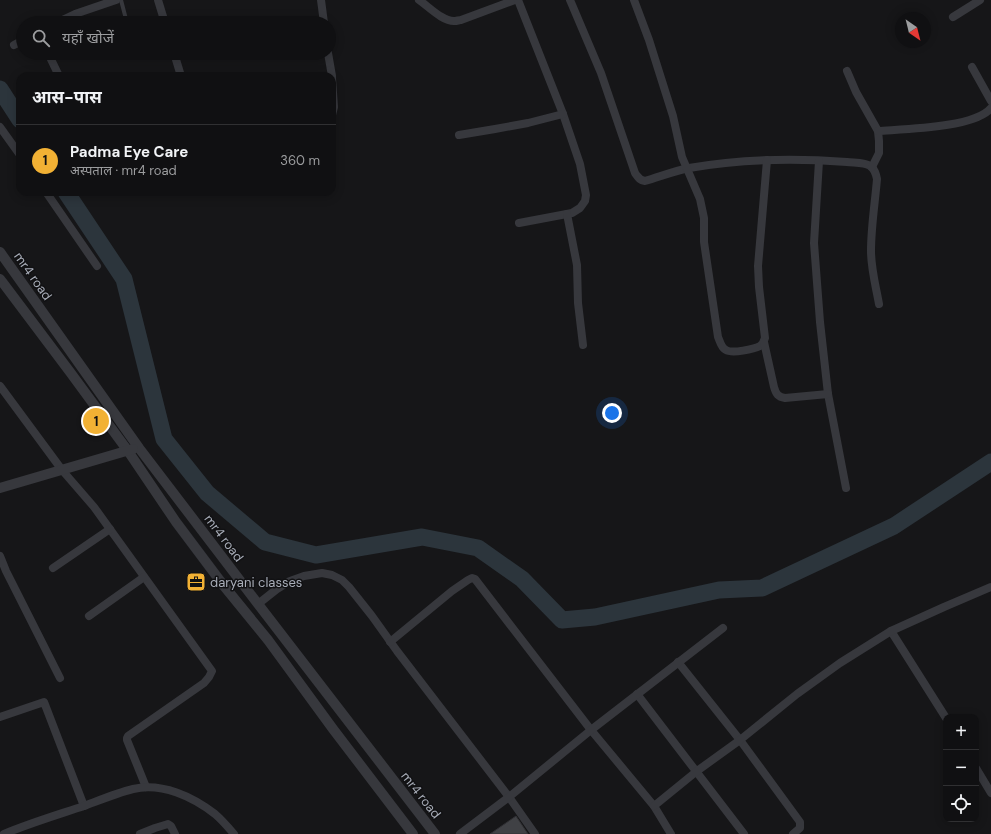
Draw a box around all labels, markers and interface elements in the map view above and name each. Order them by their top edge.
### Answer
north arrow [895,12,931,48]
search box [16,16,336,60]
icon: search [30,27,52,49]
text: यहाँ खोजें [62,28,114,48]
text: आस-पास [32,86,102,108]
text: Padma Eye Care [70,142,188,162]
text: 1 [43,152,47,169]
text: 360 m [280,152,320,169]
text: अस्पताल · mr4 road [70,162,177,179]
street label: mr4 road [10,248,56,304]
your location [602,403,622,423]
pin: 1 [83,406,109,436]
street label: mr4 road [201,511,247,565]
office icon: daryani classes [185,571,207,593]
place label: daryani classes [210,574,302,591]
map controls [943,714,979,822]
button: + [943,714,979,750]
button: − [943,750,979,786]
street label: mr4 road [397,768,445,822]
button: locate [943,786,979,822]

